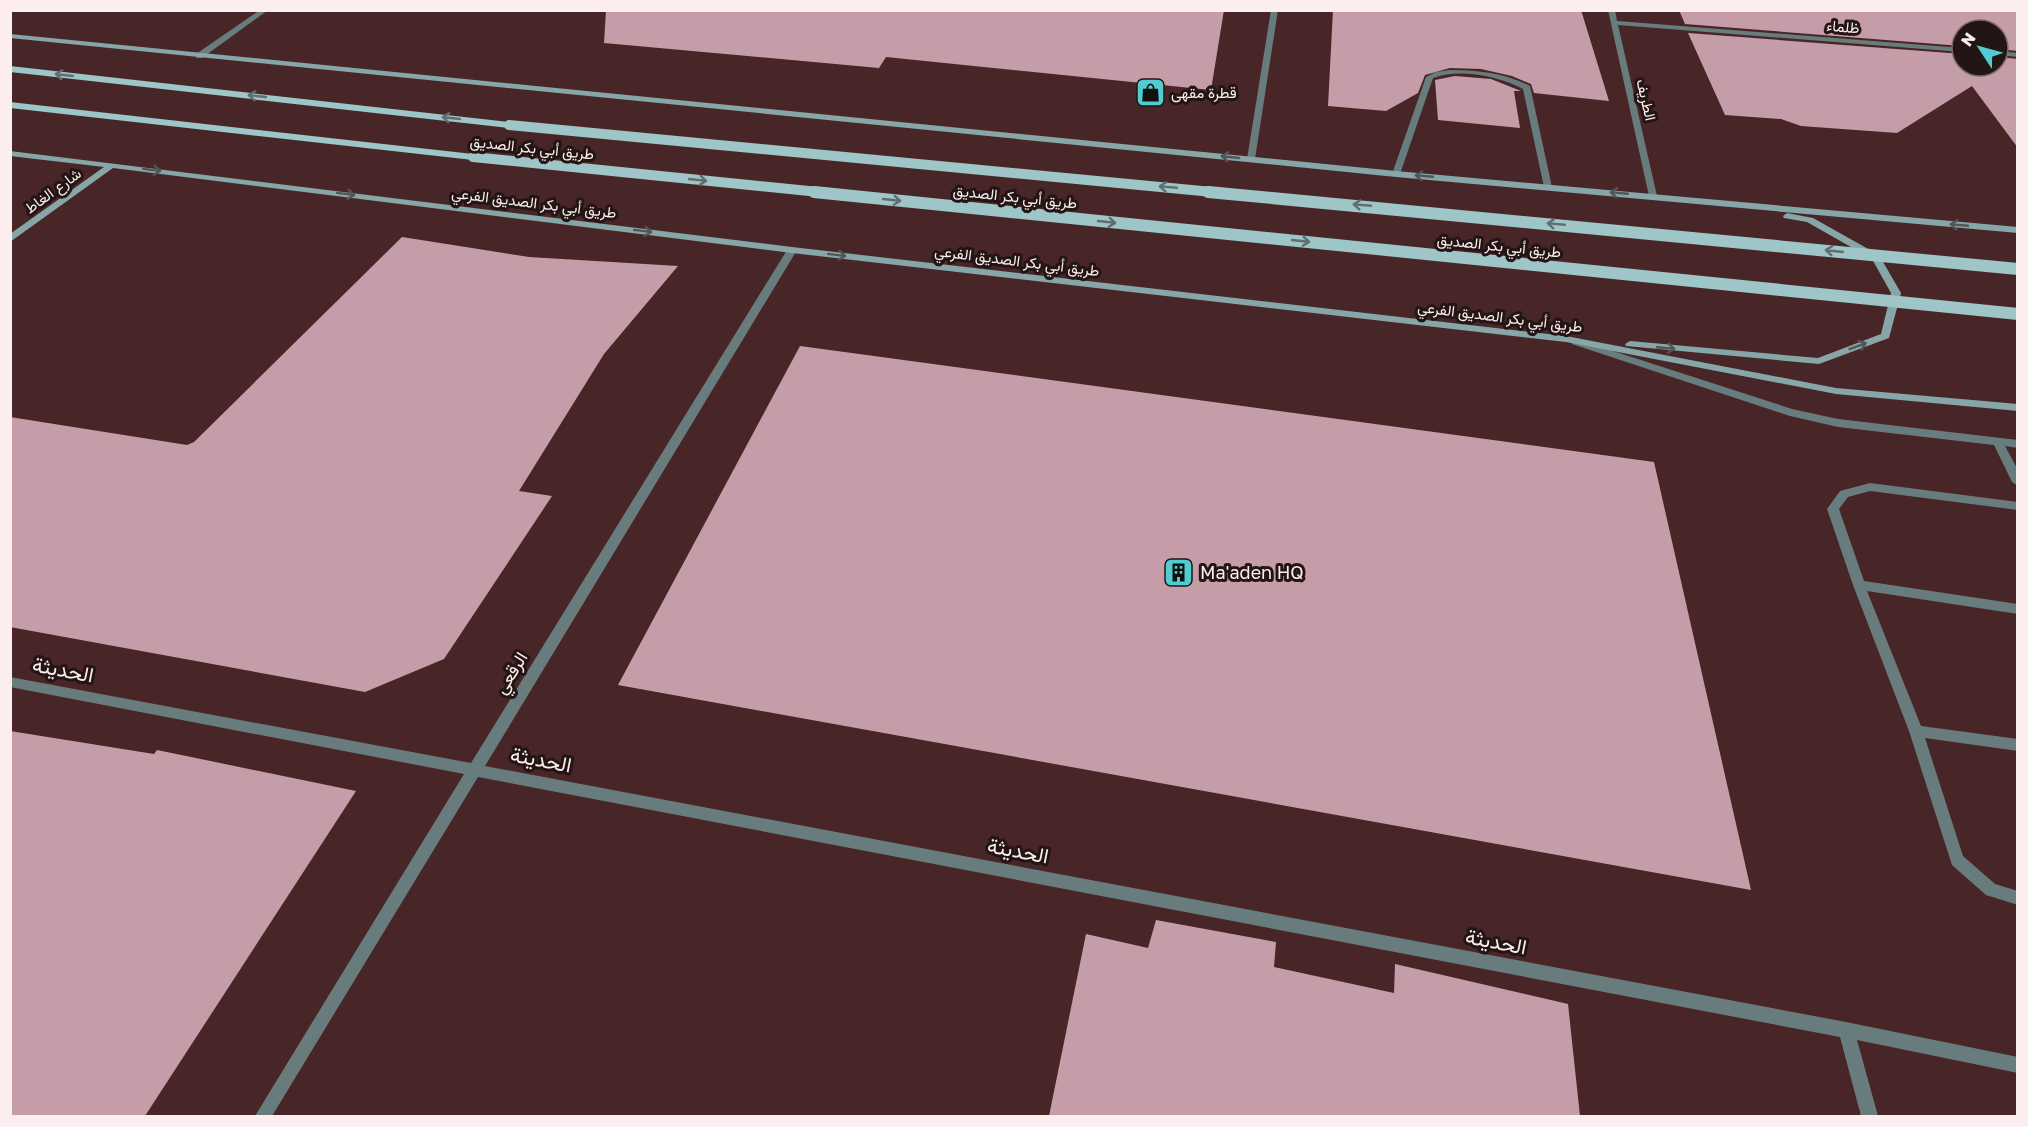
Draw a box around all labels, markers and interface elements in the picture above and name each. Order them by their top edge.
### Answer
street label: ظلماء [1826,16,1861,36]
north arrow [1950,18,2010,78]
text: N [1956,28,1980,50]
one-way arrow [54,69,74,80]
shop icon: قطرة مقهى [1134,77,1166,109]
street label: الطريف [1632,77,1661,123]
place label: قطرة مقهى [1171,83,1237,103]
one-way arrow [248,91,268,102]
one-way arrow [442,112,462,123]
street label: طريق أبي بكر الصديق [469,132,595,167]
one-way arrow [1221,151,1241,162]
street label: شارع الغاط [21,164,86,219]
one-way arrow [142,165,161,176]
one-way arrow [1415,170,1435,181]
one-way arrow [688,175,708,186]
street label: طريق أبي بكر الصديق [952,181,1078,216]
one-way arrow [1158,181,1178,192]
street label: طريق أبي بكر الصديق الفرعي [450,183,618,226]
one-way arrow [1609,187,1629,198]
one-way arrow [335,189,355,200]
one-way arrow [882,195,902,206]
one-way arrow [1353,199,1373,210]
one-way arrow [1097,217,1117,228]
one-way arrow [1547,218,1567,229]
one-way arrow [1950,219,1970,230]
one-way arrow [633,226,653,237]
street label: طريق أبي بكر الصديق [1436,230,1562,265]
one-way arrow [1291,236,1311,247]
street label: طريق أبي بكر الصديق الفرعي [933,241,1101,284]
one-way arrow [1824,245,1844,256]
one-way arrow [826,250,846,261]
street label: طريق أبي بكر الصديق الفرعي [1416,297,1584,340]
one-way arrow [1848,340,1867,351]
one-way arrow [1656,342,1676,353]
building icon: Ma'aden HQ [1163,557,1195,589]
place label: Ma'aden HQ [1200,561,1304,583]
street label: الرقعي [489,647,536,700]
street label: الحديثة [30,650,96,688]
street label: الحديثة [508,740,574,778]
street label: الحديثة [985,831,1051,869]
street label: الحديثة [1463,922,1529,960]

